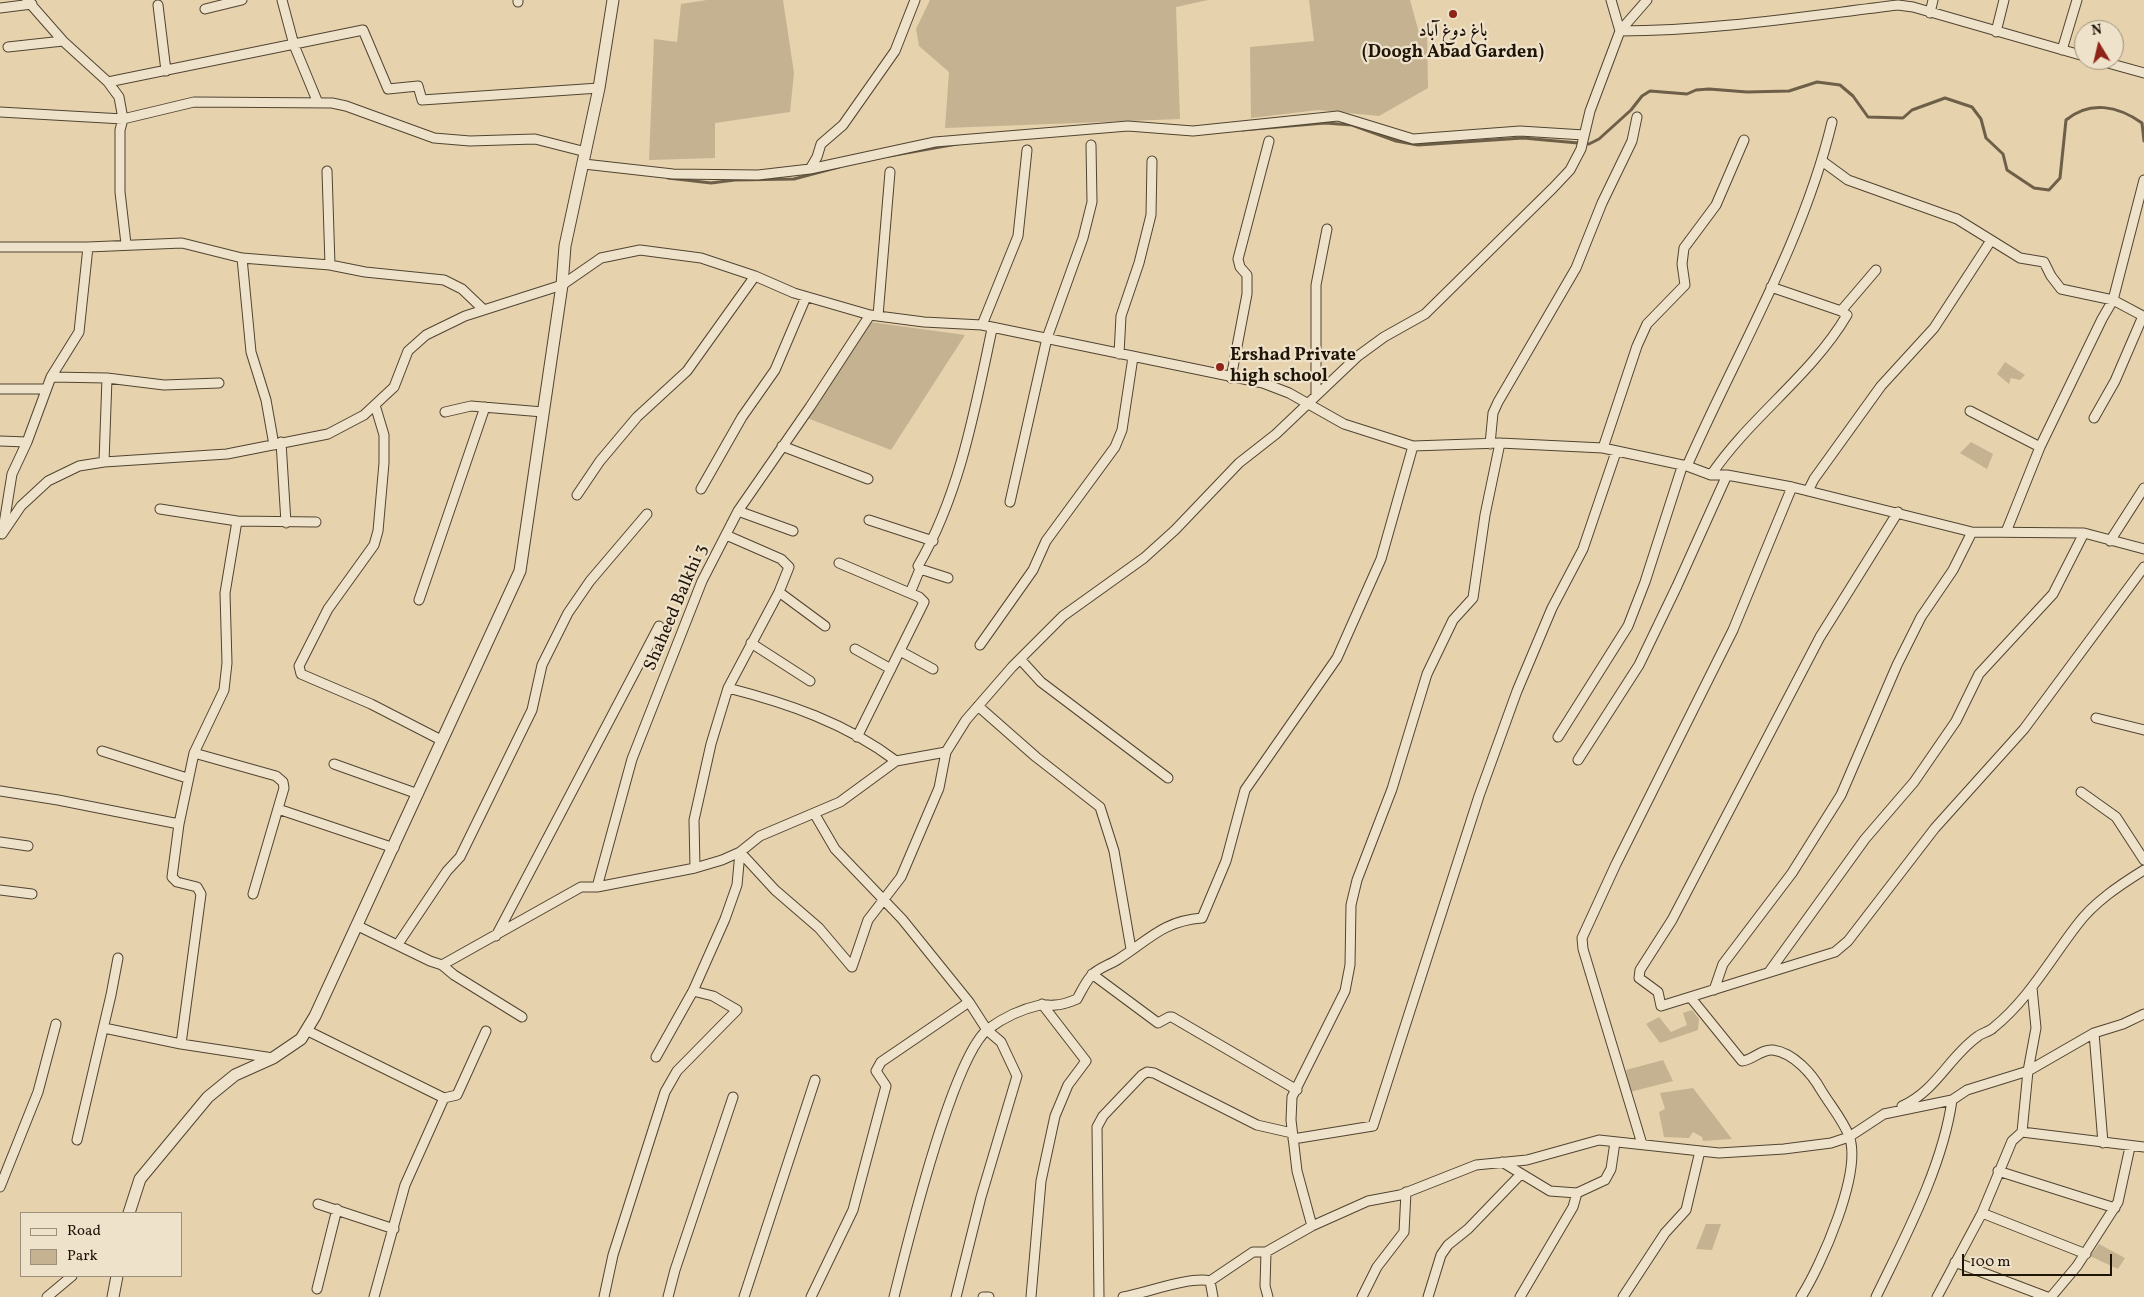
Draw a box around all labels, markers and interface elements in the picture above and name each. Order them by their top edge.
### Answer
marker: باغ دوغ آباد (Doogh Abad Garden) [1447,8,1459,20]
north arrow [2074,20,2124,70]
text: N [2090,21,2103,41]
place label: باغ دوغ آباد (Doogh Abad Garden) [1362,22,1544,64]
place label: Ershad Private high school [1230,346,1356,388]
marker: Ershad Private high school [1214,361,1226,373]
street label: Shaheed Balkhi 3 [641,541,713,675]
legend [20,1212,182,1277]
text: Road [67,1221,101,1242]
scale bar [1964,1244,2114,1276]
text: Park [67,1246,98,1267]
text: 100 m [1970,1252,2010,1273]

